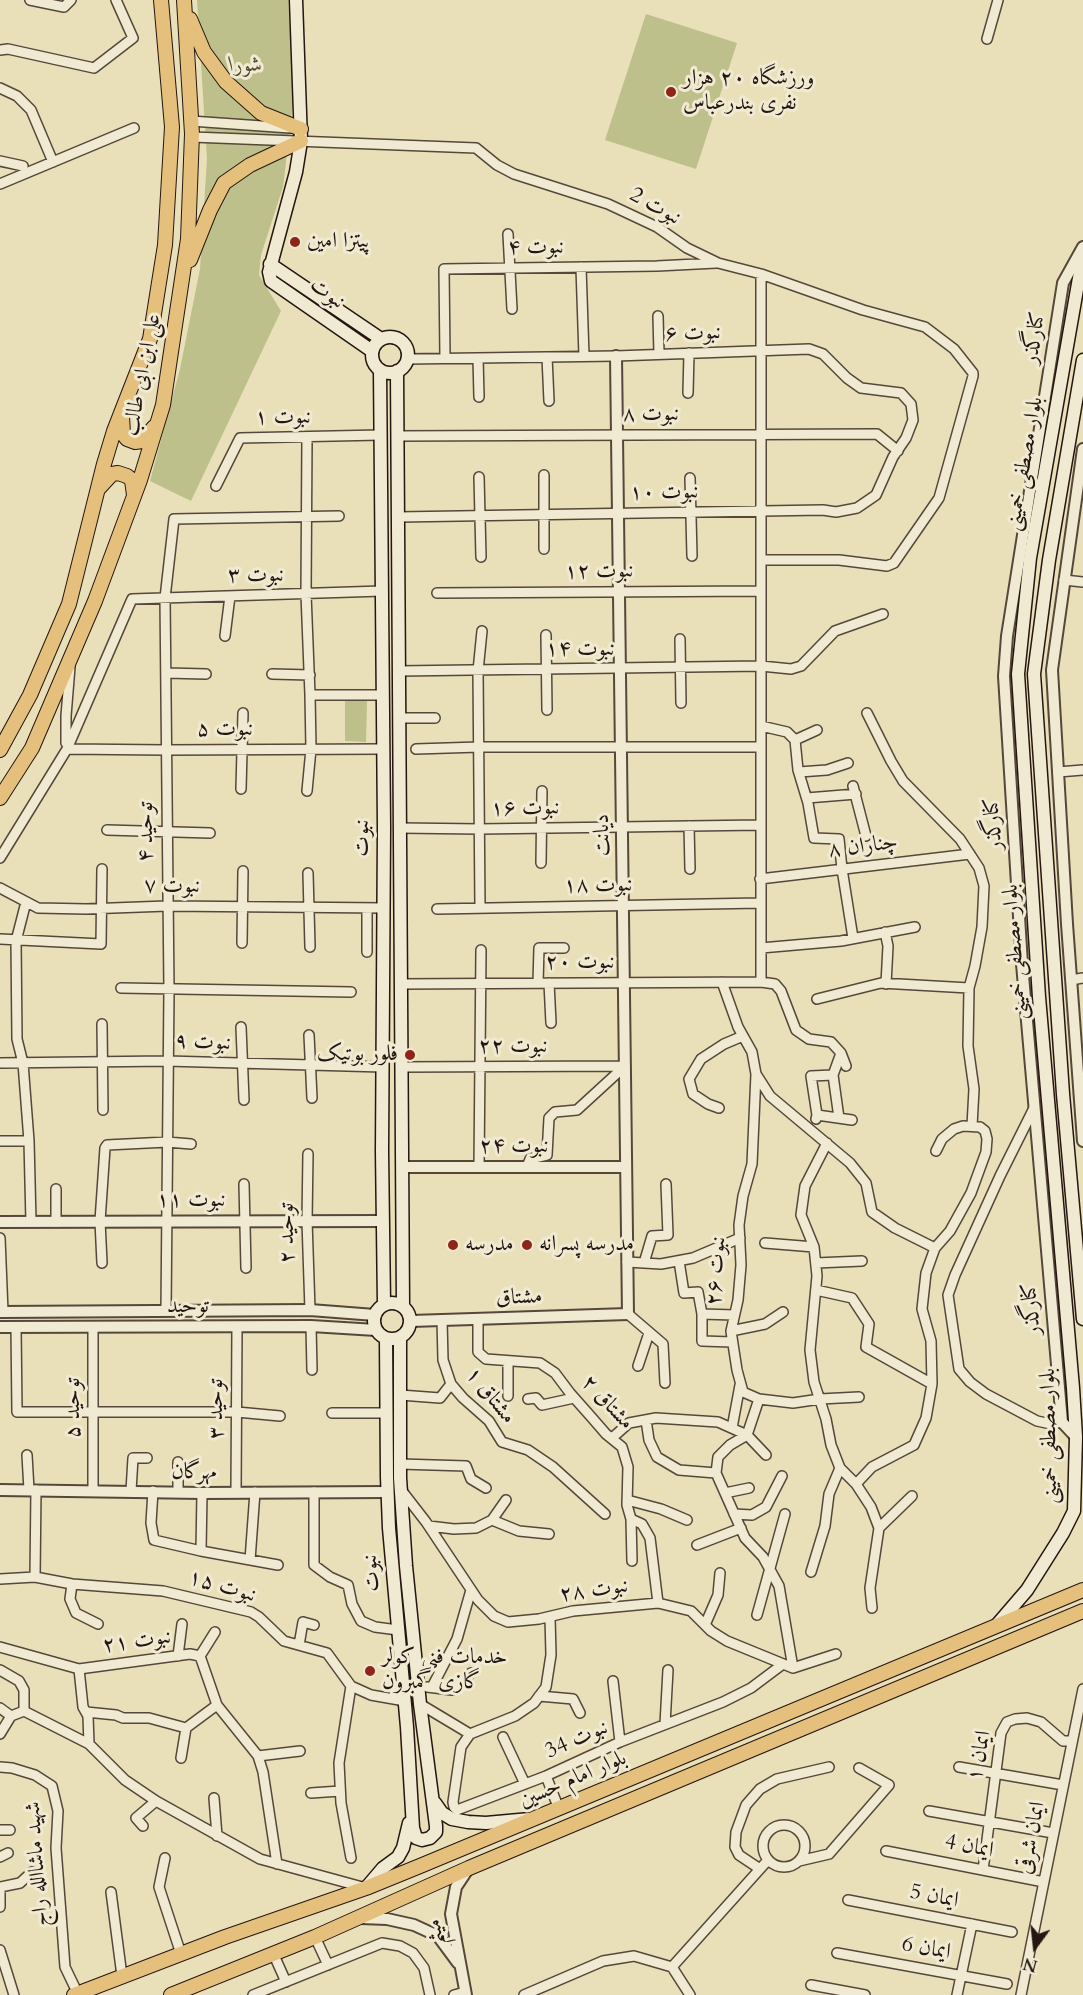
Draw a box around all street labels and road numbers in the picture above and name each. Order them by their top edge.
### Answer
street label: نبوت 2 [625,182,685,232]
street label: نبوت ۴ [508,234,564,262]
street label: نبوت [304,272,350,316]
street label: کنارگذر [1018,310,1052,366]
street label: علی ابن ابی طالب [118,312,168,438]
street label: نبوت ۶ [664,320,722,348]
street label: بلوار مصطفی خمینی [1000,395,1050,533]
street label: نبوت ۸ [623,402,679,428]
street label: نبوت ۱ [255,404,311,432]
street label: نبوت ۱۰ [629,479,699,507]
street label: نبوت ۱۲ [564,558,634,586]
street label: نبوت ۳ [228,562,284,590]
street label: نبوت ۱۴ [545,637,615,663]
street label: نبوت ۵ [197,717,253,743]
street label: نبوت ۱۶ [490,795,560,823]
street label: کنارگذر [979,797,1009,851]
street label: توحید ۴ [134,802,160,862]
street label: دیانت [589,814,617,856]
street label: نبوت [350,819,376,857]
street label: چناران ۸ [827,830,899,864]
street label: نبوت ۱۸ [563,872,633,900]
street label: نبوت ۷ [144,874,200,900]
street label: بلوار مصطفی خمینی [998,883,1034,1021]
street label: نبوت ۲۰ [545,950,615,976]
street label: نبوت ۹ [174,1029,232,1057]
street label: نبوت ۲۲ [478,1034,548,1060]
street label: نبوت ۲۴ [479,1134,549,1160]
street label: نبوت ۱۱ [156,1188,226,1214]
street label: توحید ۲ [274,1202,302,1264]
street label: نبوت ۲۶ [701,1235,733,1307]
street label: کنارگذر [1017,1282,1047,1336]
street label: مشتاق [495,1284,543,1312]
street label: توحید [167,1294,209,1320]
street label: مشتاق ۱ [459,1362,521,1430]
street label: بلوار مصطفی خمینی [1036,1368,1064,1504]
street label: مشتاق ۲ [575,1370,639,1436]
street label: توحید ۵ [61,1378,87,1438]
street label: توحید ۳ [204,1379,230,1439]
street label: مهرگان [171,1459,217,1487]
street label: نبوت [357,1553,387,1593]
street label: نبوت ۱۵ [185,1565,259,1609]
street label: نبوت ۲۸ [558,1573,630,1609]
street label: نبوت ۲۱ [101,1624,173,1660]
street label: نبوت 34 [541,1714,613,1766]
street label: ایمان ۱ [962,1729,998,1783]
street label: بلوار امام حسین [515,1746,631,1814]
street label: ایمان شرقی [1012,1799,1052,1877]
street label: شهید ماشاالله راج [20,1801,56,1927]
street label: ایمان 4 [942,1829,996,1865]
street label: ایمان 5 [907,1879,961,1915]
street label: میثم [422,1918,450,1946]
street label: ایمان 6 [899,1932,953,1966]

